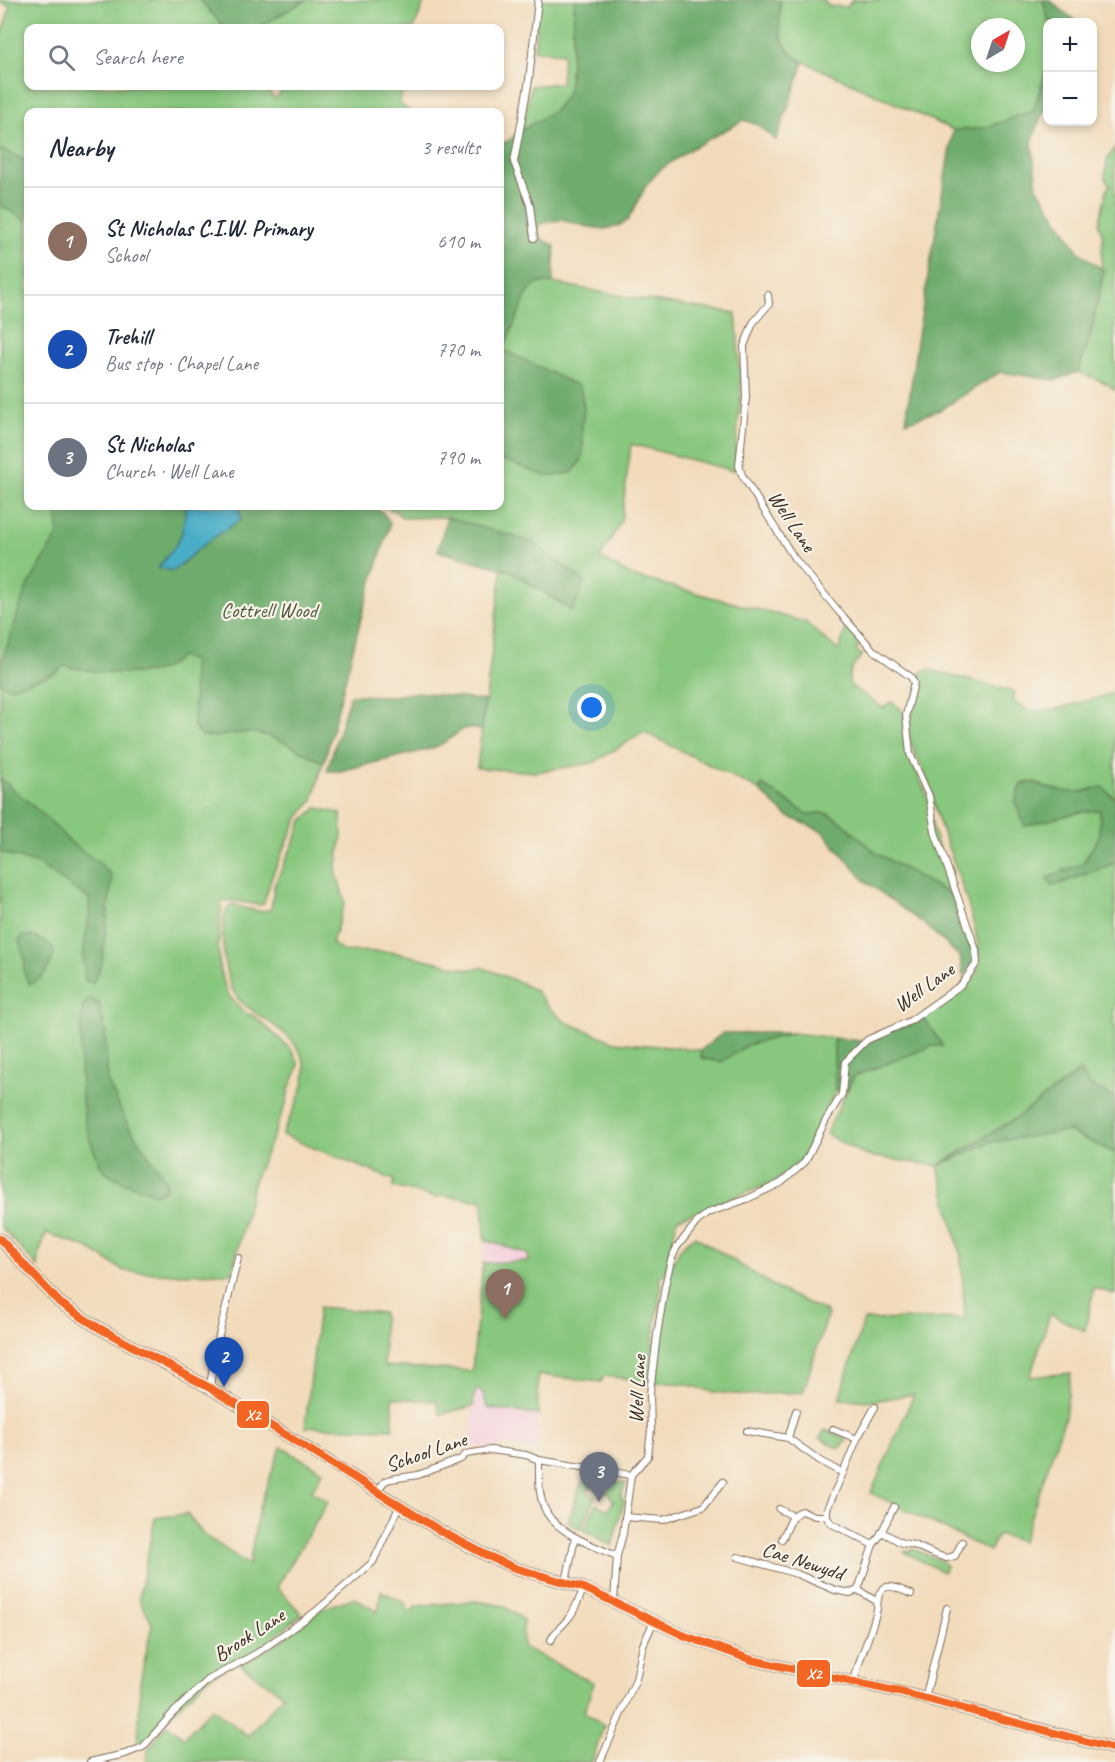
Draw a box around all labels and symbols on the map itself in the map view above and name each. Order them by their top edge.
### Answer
north arrow [971,18,1025,72]
street label: Well Lane [762,485,822,558]
park label: Cottrell Wood [221,597,320,623]
your location [577,693,606,722]
street label: Well Lane [889,956,960,1018]
pin: 1 [486,1270,524,1319]
pin: 2 [204,1338,244,1387]
street label: Well Lane [622,1353,652,1424]
line badge: X2 [236,1400,270,1429]
text: X2 [245,1405,263,1425]
street label: School Lane [382,1425,472,1478]
pin: 3 [580,1452,618,1502]
street label: Cae Newydd [759,1536,851,1588]
street label: Brook Lane [208,1601,291,1668]
line badge: X2 [796,1659,831,1688]
text: X2 [806,1664,824,1684]

